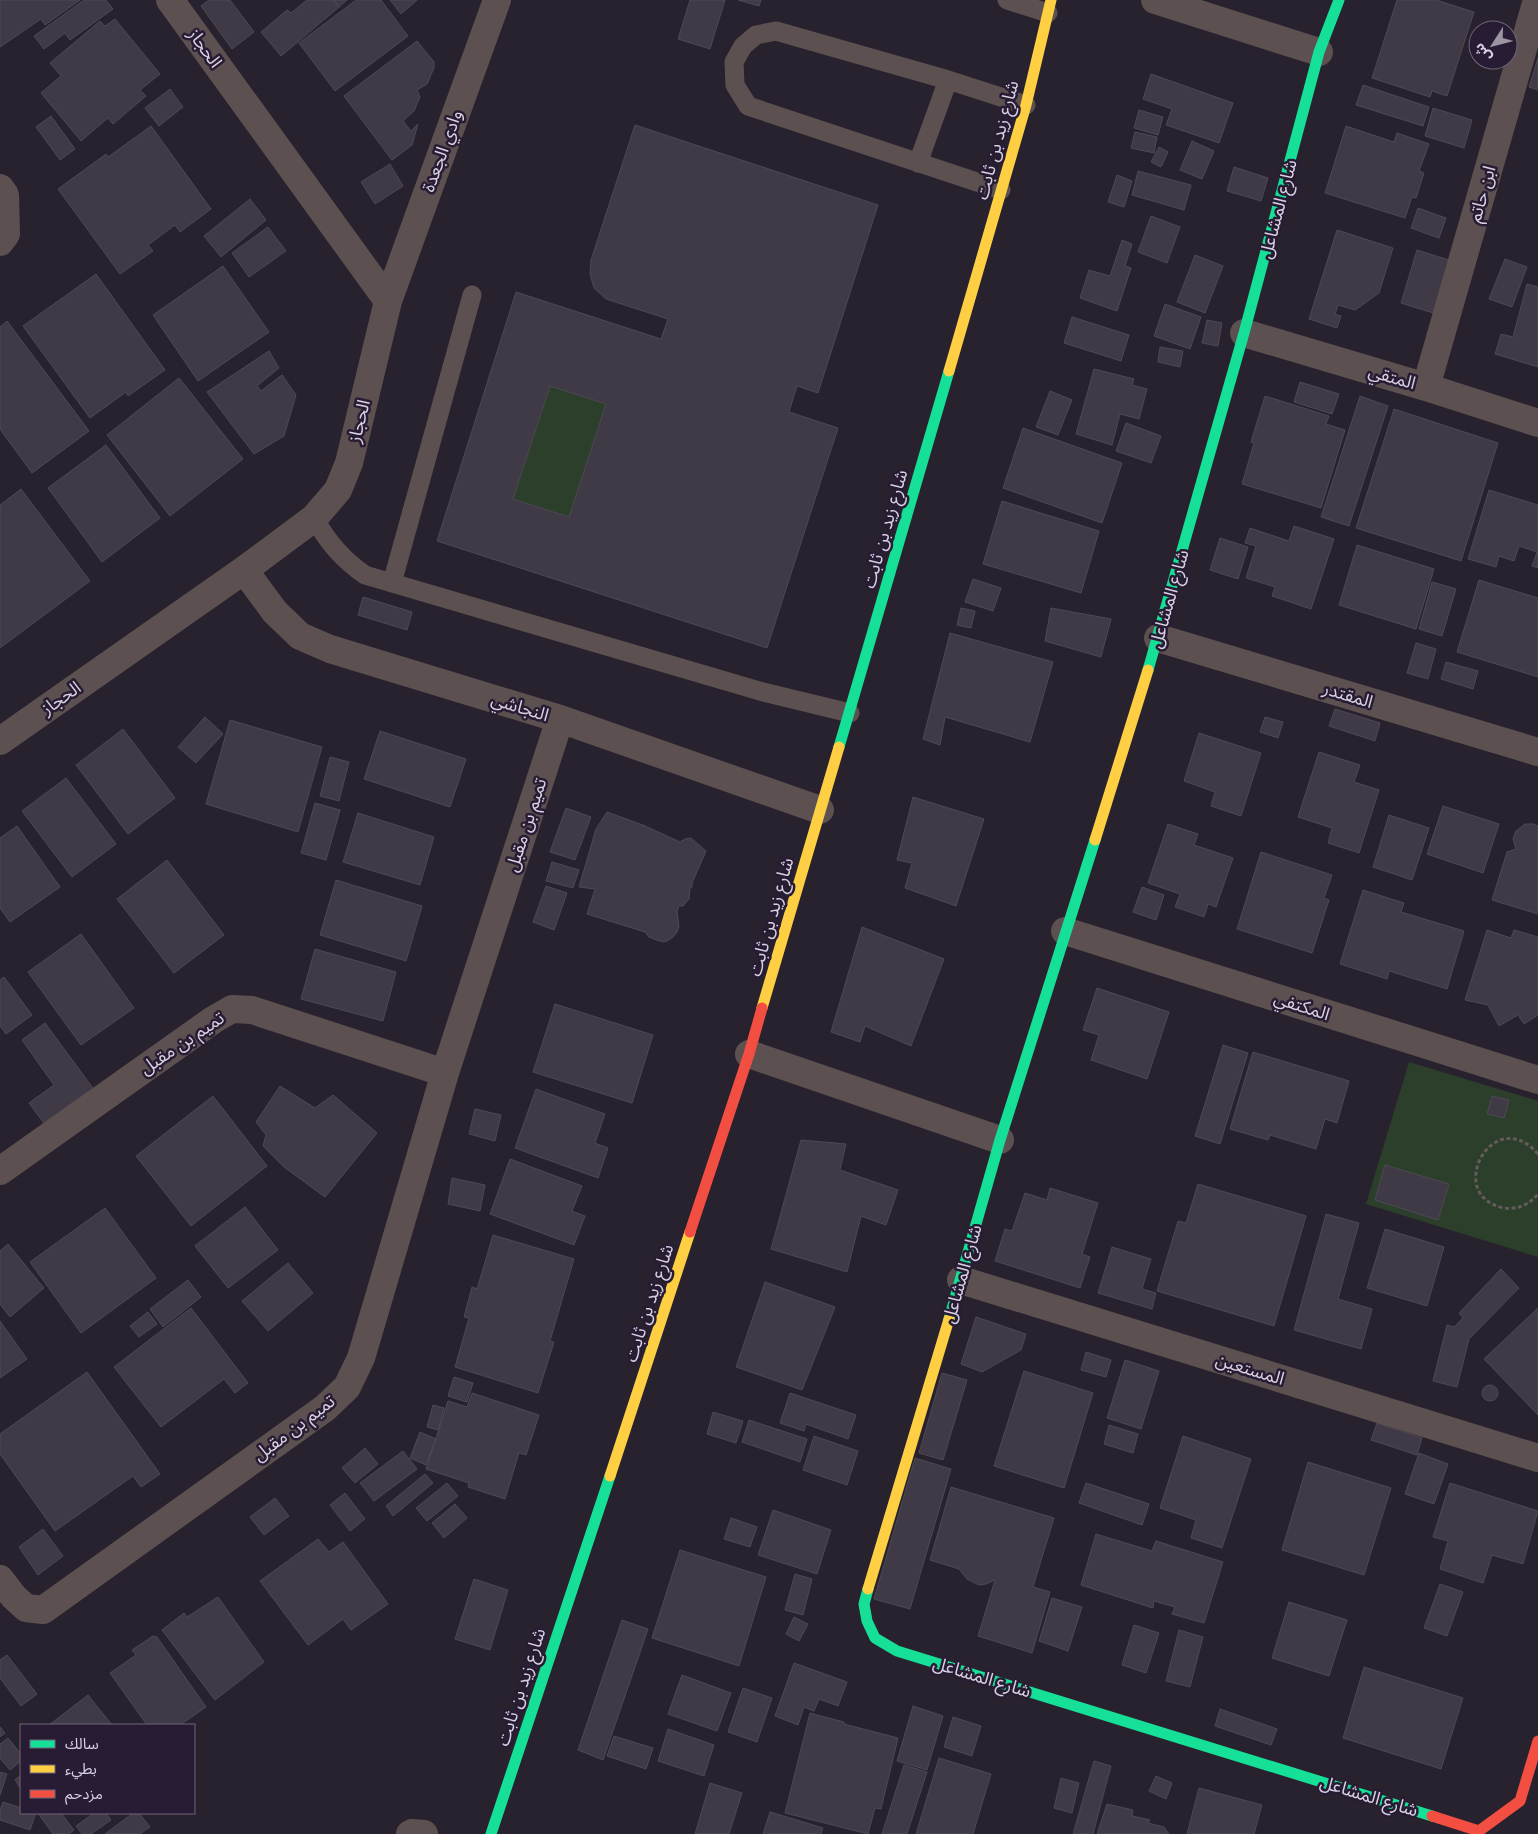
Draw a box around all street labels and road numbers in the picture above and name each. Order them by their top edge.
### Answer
street label: الحجاز [183,23,227,72]
street label: شارع زيد بن ثابت [971,78,1026,203]
street label: وادي الجعدة [417,107,469,196]
street label: شارع المشاعل [1254,157,1305,262]
street label: ابن حاتم [1463,163,1502,225]
street label: المتقي [1365,360,1418,396]
street label: الحجاز [343,397,375,446]
street label: شارع زيد بن ثابت [858,467,915,592]
street label: شارع المشاعل [1144,547,1196,652]
street label: الحجاز [36,676,85,720]
street label: المقتدر [1319,677,1376,713]
street label: النجاشي [488,688,552,728]
street label: تميم بن مقبل [501,775,553,875]
street label: شارع زيد بن ثابت [744,855,801,980]
street label: المكتفي [1271,987,1333,1027]
street label: تميم بن مقبل [136,1007,230,1081]
street label: شارع المشاعل [937,1222,989,1327]
street label: شارع زيد بن ثابت [620,1241,681,1366]
street label: المستعين [1213,1348,1287,1390]
street label: تميم بن مقبل [249,1390,341,1468]
street label: شارع زيد بن ثابت [492,1625,553,1750]
street label: شارع المشاعل [929,1652,1034,1705]
street label: شارع المشاعل [1316,1771,1421,1824]

